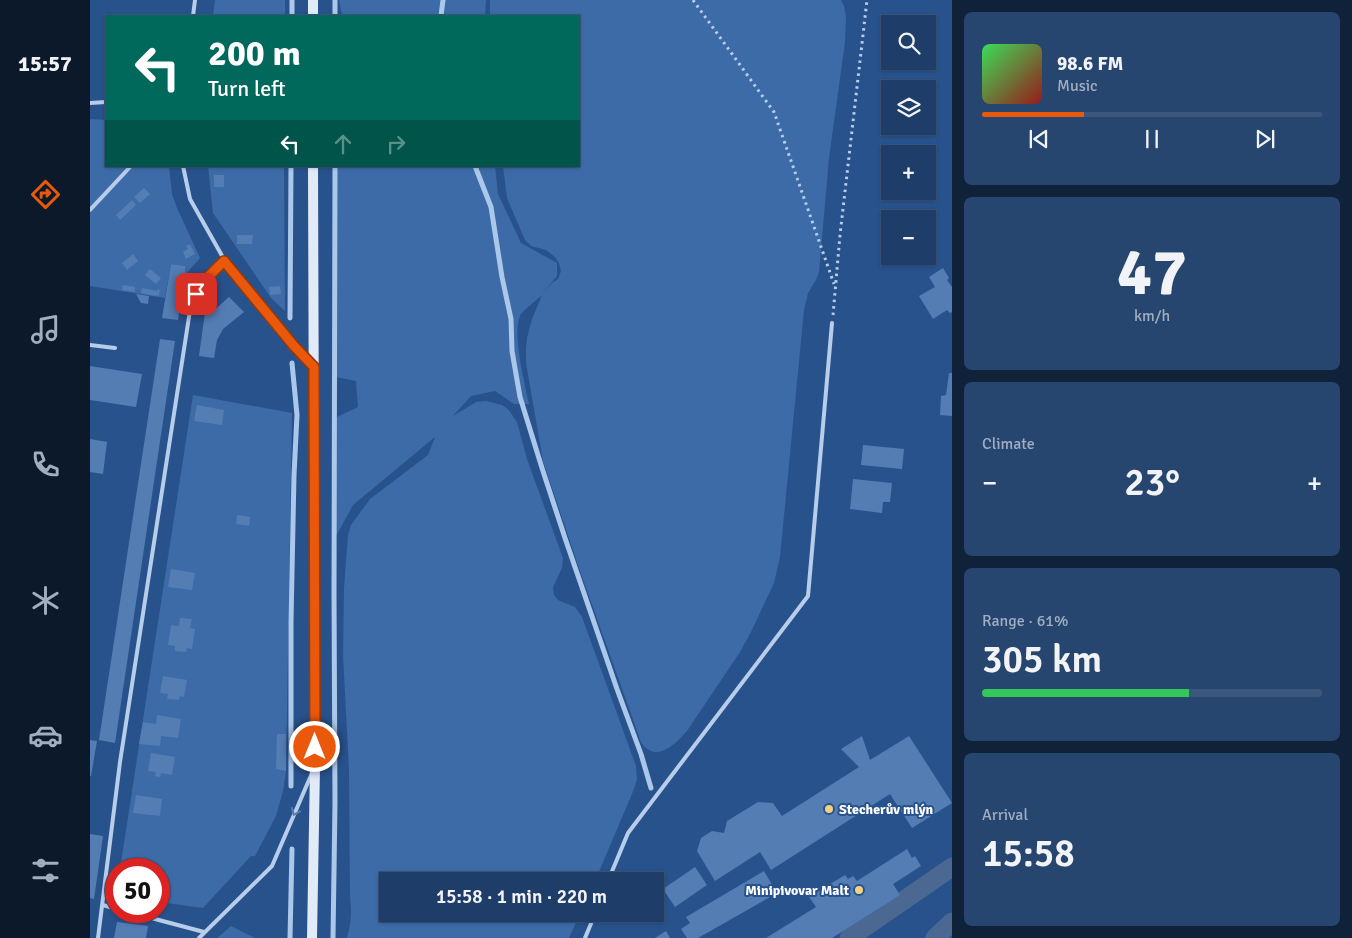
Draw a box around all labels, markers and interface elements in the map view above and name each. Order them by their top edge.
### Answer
map controls [881,15,936,265]
button: search [881,15,936,70]
text: 200 m [208,32,301,75]
icon: left [125,35,190,100]
text: 15:57 [18,50,72,77]
text: 98.6 FM [1057,52,1123,76]
text: Turn left [208,75,286,102]
text: Music [1057,76,1098,96]
button: layers [881,80,936,135]
icon: previous [1025,125,1053,153]
icon: pause [1138,125,1166,153]
icon: next [1251,125,1279,153]
icon: left [276,130,304,158]
icon: ahead [329,130,357,158]
icon: right [382,130,410,158]
button: + [881,145,936,200]
icon: directions [28,177,63,212]
button: − [881,210,936,265]
text: 47 [1117,233,1187,313]
pin [175,273,217,315]
icon: arrive [182,280,210,308]
text: km/h [1134,306,1170,326]
icon: music [28,312,63,347]
text: Climate [982,434,1035,454]
icon: phone [28,447,63,482]
text: 23° [1124,459,1180,506]
text: − [982,466,997,500]
text: + [1307,466,1322,500]
icon: climate [28,583,63,618]
text: Range · 61% [982,611,1068,631]
text: 305 km [982,636,1102,683]
icon: car [28,718,63,753]
position arrow [288,720,340,772]
place label: Stecherův mlýn [839,801,934,818]
marker: Stecherův mlýn [823,803,835,815]
text: Arrival [982,805,1028,825]
one-way arrow [291,807,302,816]
text: 15:58 [982,830,1075,877]
icon: filters [28,853,63,888]
speed limit sign: 50 [105,858,170,923]
place label: Minipivovar Malt [745,882,850,899]
marker: Minipivovar Malt [853,884,865,896]
text: 15:58 · 1 min · 220 m [436,885,607,909]

